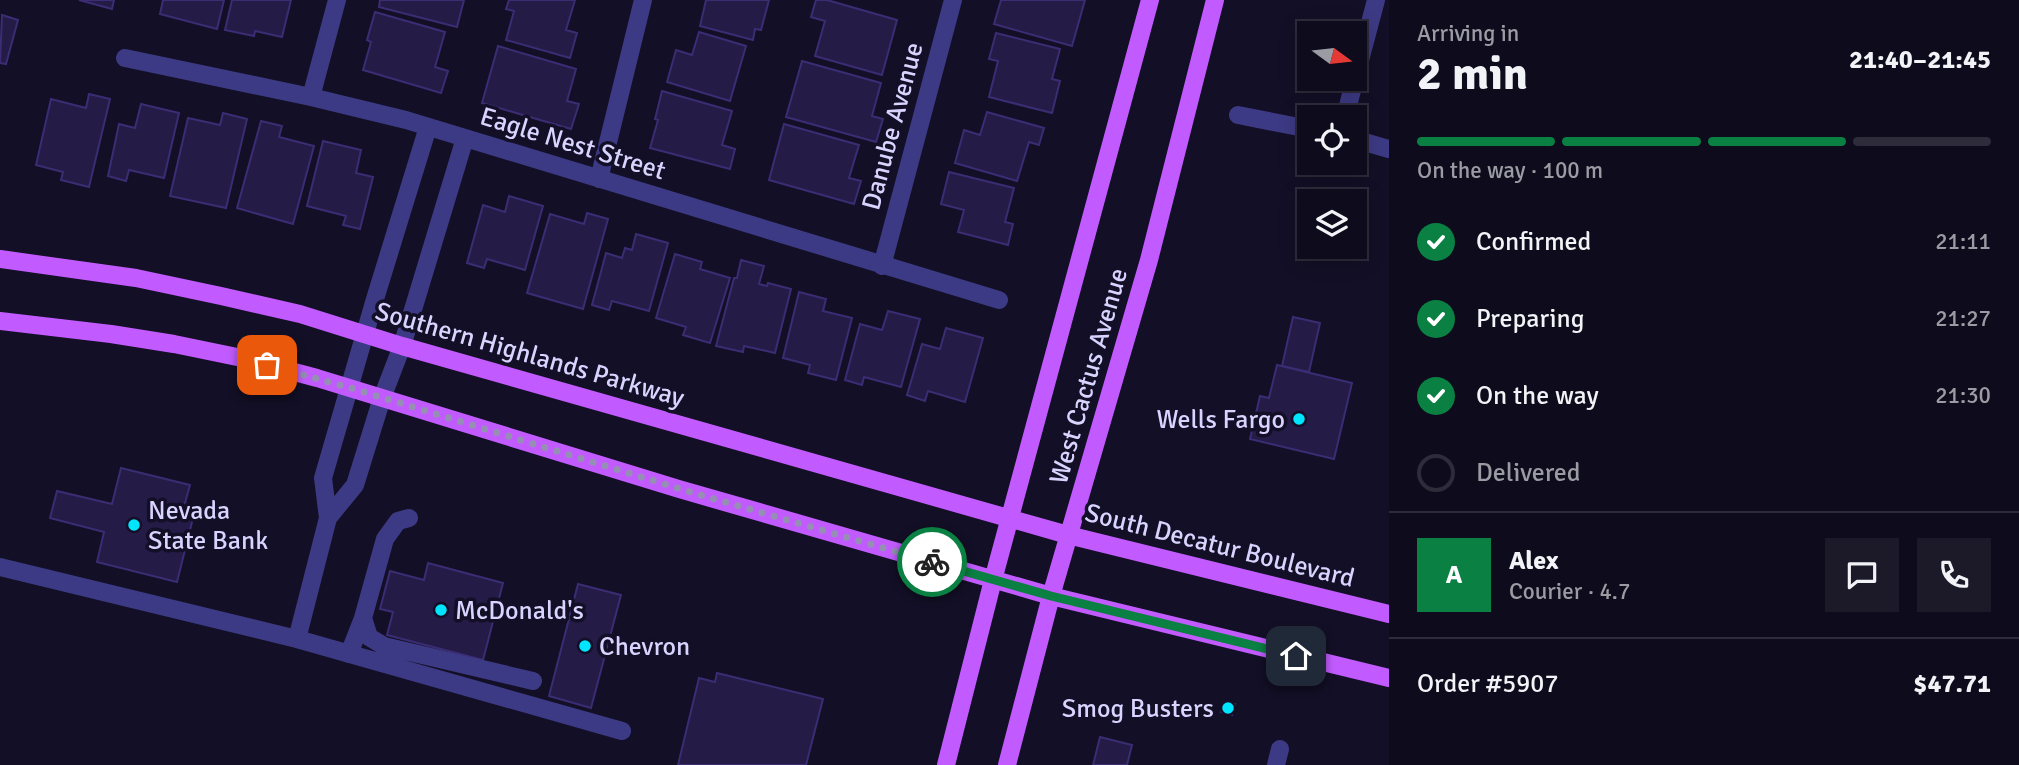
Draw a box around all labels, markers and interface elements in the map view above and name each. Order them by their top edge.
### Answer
text: Arriving in [1417,19,1519,48]
north arrow [1297,21,1367,91]
map controls [1297,21,1367,259]
street label: Danube Avenue [855,39,931,213]
text: 21:40–21:45 [1849,44,1991,76]
text: 2 min [1417,46,1528,102]
street label: Eagle Nest Street [476,101,669,187]
button: locate [1297,105,1367,175]
text: On the way · 100 m [1417,156,1603,185]
button: layers [1297,189,1367,259]
icon: check [1417,223,1455,261]
text: Confirmed [1476,226,1591,258]
text: 21:11 [1935,227,1991,256]
street label: West Cactus Avenue [1043,265,1135,488]
street label: Southern Highlands Parkway [372,296,688,414]
icon: check [1417,300,1455,338]
text: Preparing [1476,303,1584,335]
text: 21:27 [1935,304,1991,333]
pin [237,335,297,395]
icon: bag [248,346,286,384]
icon: check [1417,377,1455,415]
text: On the way [1476,380,1599,412]
text: 21:30 [1935,381,1991,410]
place label: Wells Fargo [1156,404,1285,436]
marker: Wells Fargo [1291,411,1307,427]
text: Delivered [1476,457,1581,489]
place label: Nevada State Bank [148,495,268,557]
street label: South Decatur Boulevard [1082,497,1358,595]
marker: Nevada State Bank [126,517,142,533]
courier [897,527,967,597]
button: chat [1825,538,1899,612]
button: phone [1917,538,1991,612]
icon: bike [913,543,951,581]
text: Alex [1509,545,1559,577]
text: A [1446,559,1462,591]
text: Courier · 4.7 [1509,577,1630,606]
place label: McDonald's [455,595,584,627]
marker: McDonald's [433,602,449,618]
pin [1266,626,1326,686]
place label: Chevron [599,631,690,663]
icon: home [1277,637,1315,675]
marker: Chevron [577,638,593,654]
text: Order #5907 [1417,668,1558,700]
text: $47.71 [1913,668,1991,700]
place label: Smog Busters [1062,693,1214,725]
marker: Smog Busters [1220,700,1236,716]

